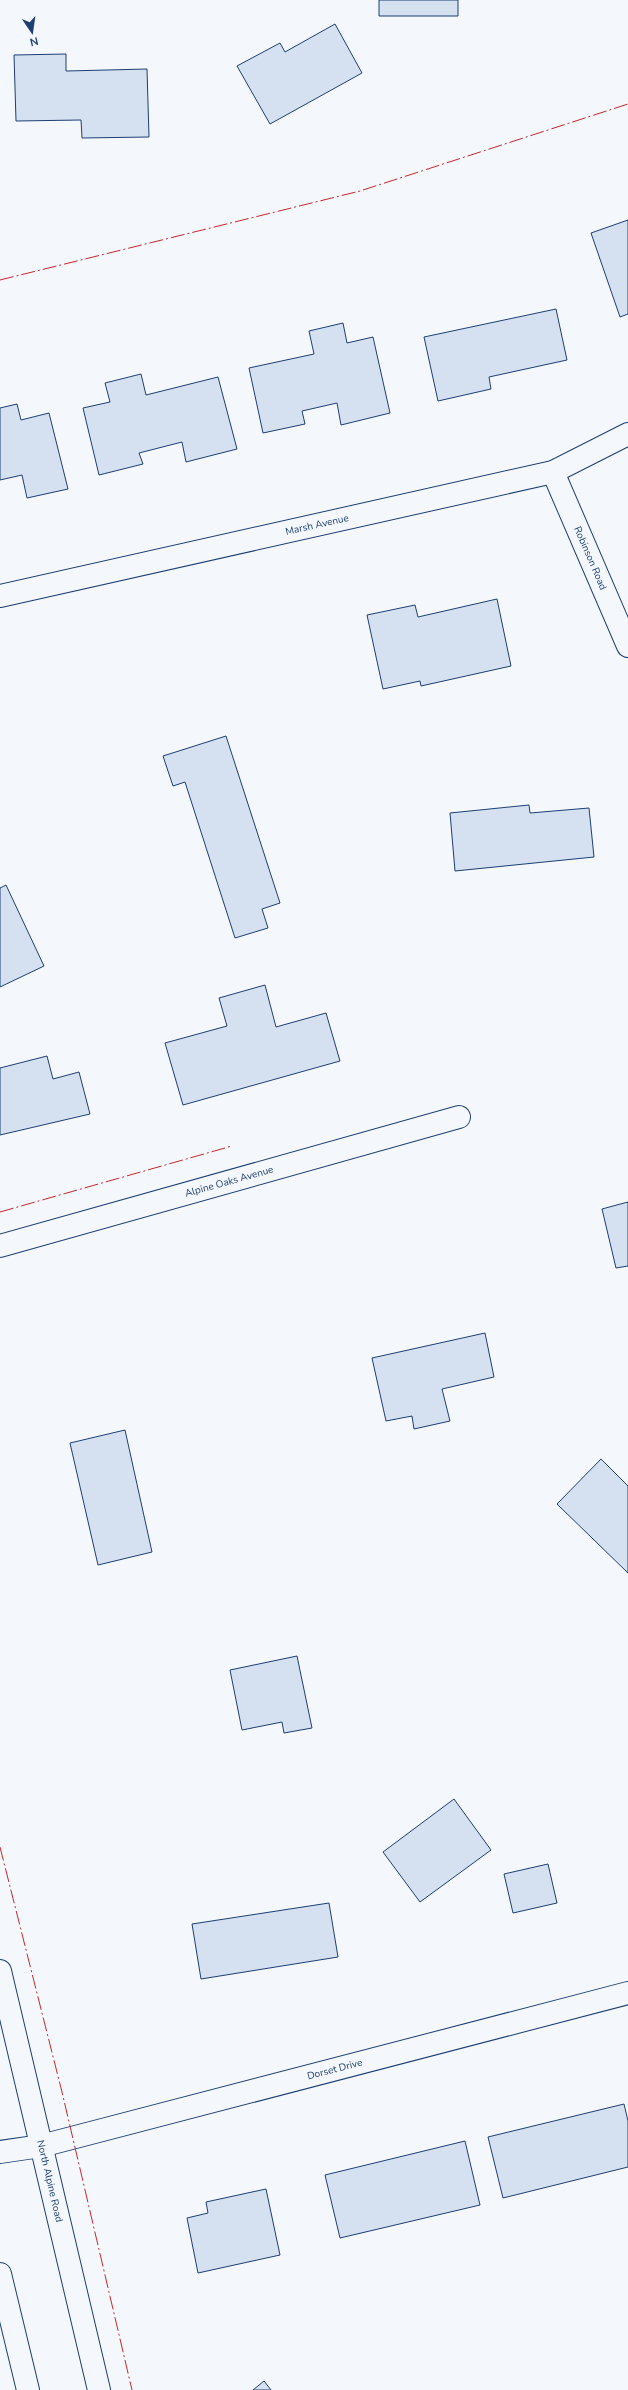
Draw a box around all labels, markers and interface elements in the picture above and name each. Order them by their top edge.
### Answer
north arrow [12,12,52,52]
text: N [28,33,40,49]
street label: Marsh Avenue [284,511,350,539]
street label: Robinson Road [570,524,610,592]
street label: Alpine Oaks Avenue [183,1163,275,1201]
street label: Dorset Drive [306,2056,364,2083]
street label: North Alpine Road [33,2139,66,2224]

